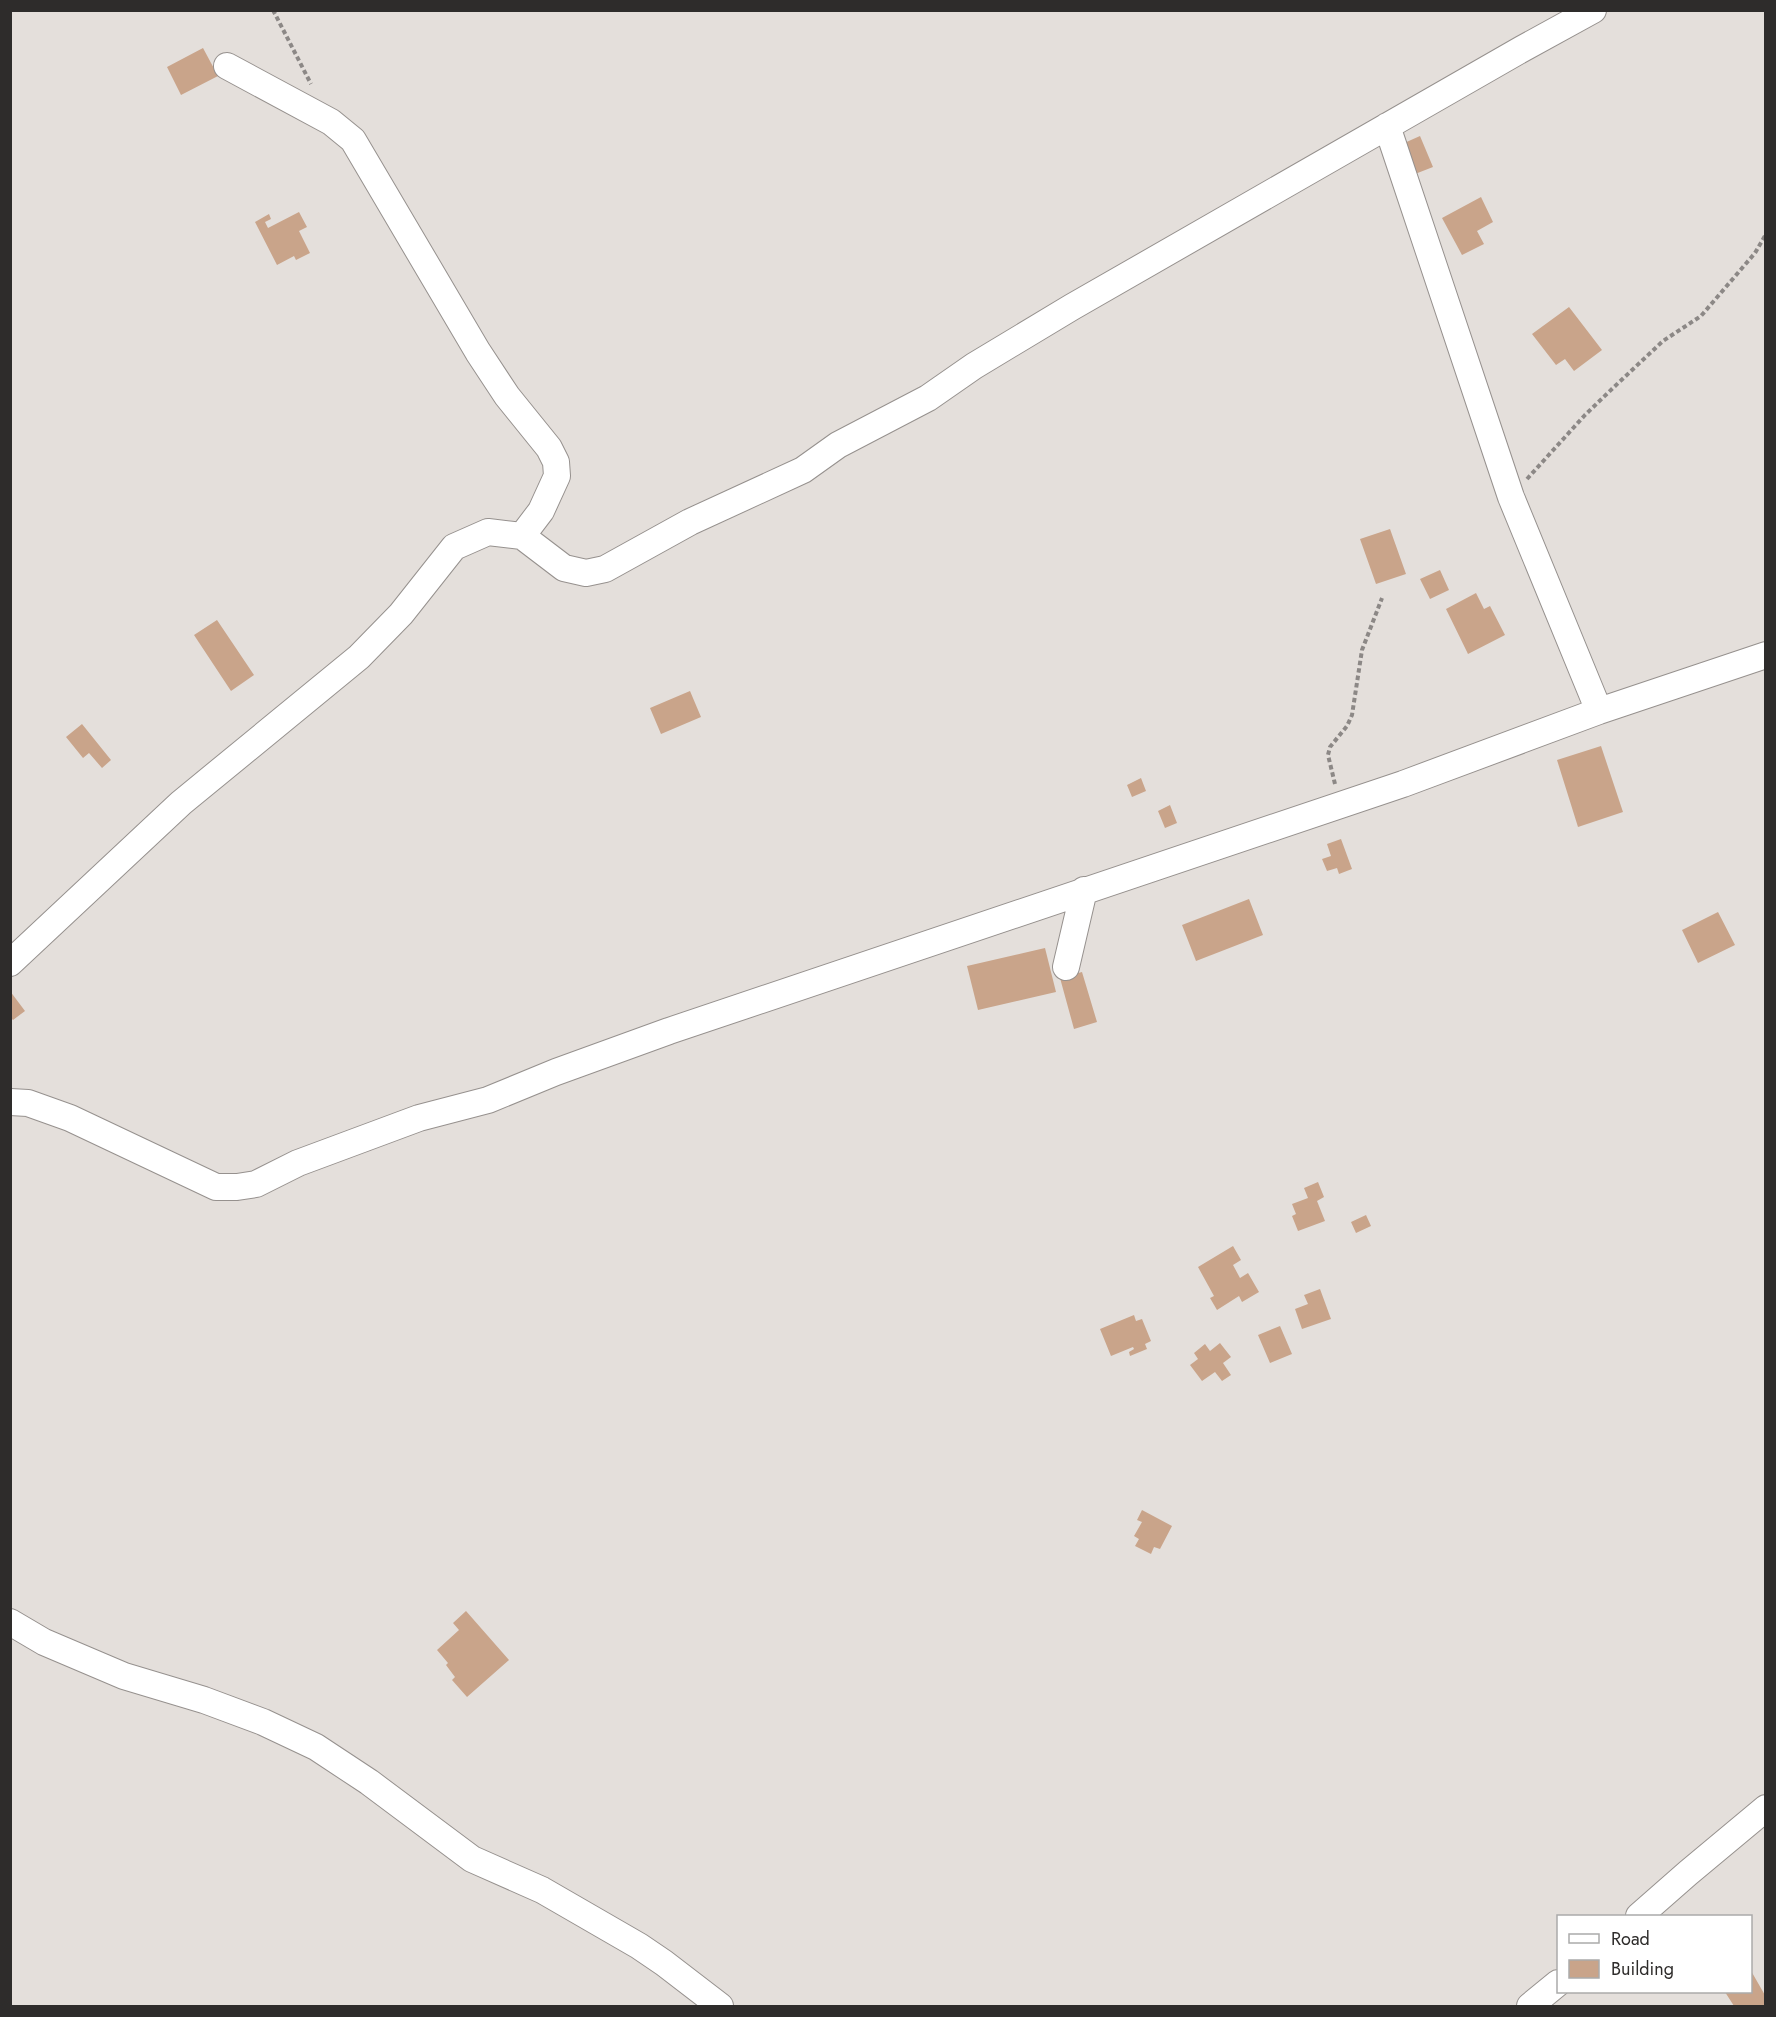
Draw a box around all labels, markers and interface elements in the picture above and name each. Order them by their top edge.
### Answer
legend [1557,1915,1752,1993]
text: Road [1611,1926,1650,1952]
text: Building [1611,1956,1674,1982]

